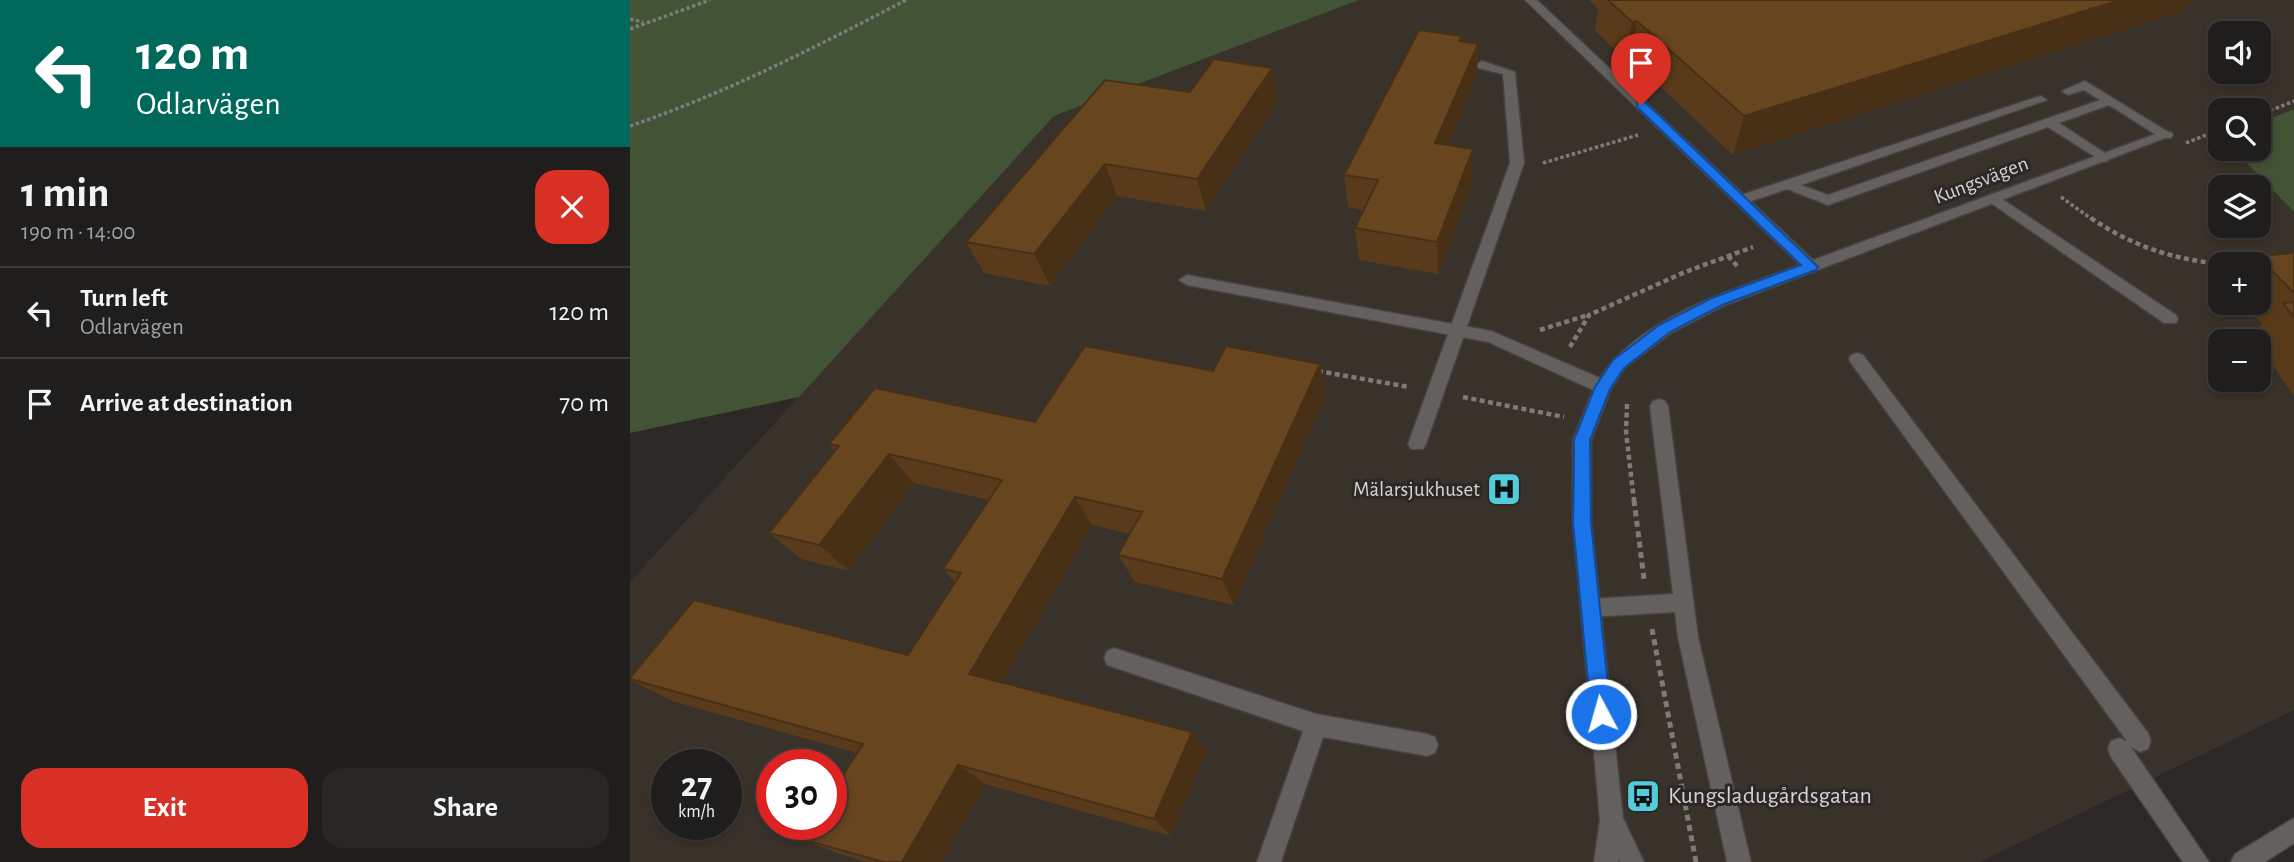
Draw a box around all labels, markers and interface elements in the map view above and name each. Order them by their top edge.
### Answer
map controls [2208,21,2271,392]
button: sound [2208,21,2271,84]
icon: left [21,28,112,119]
text: 120 m [136,30,249,79]
pin [1611,33,1671,105]
icon: arrive [1622,44,1660,82]
text: Odlarvägen [136,88,281,120]
button: search [2208,98,2271,161]
street label: Kungsvägen [1931,152,2031,208]
button: close [535,170,609,244]
text: 1 min [21,172,110,214]
button: layers [2208,175,2271,238]
text: 190 m · 14:00 [21,221,135,244]
button: + [2208,252,2271,315]
text: Turn left [80,285,168,311]
icon: left [21,294,59,332]
text: 120 m [549,299,609,325]
text: Odlarvägen [80,316,184,339]
button: − [2208,329,2271,392]
icon: arrive [21,385,59,423]
text: Arrive at destination [80,390,293,416]
text: 70 m [559,390,609,416]
hospital icon: Mälarsjukhuset [1485,470,1523,508]
place label: Mälarsjukhuset [1353,479,1480,500]
position arrow [1564,677,1638,751]
speed limit sign: 30 [756,749,847,840]
button: Exit [21,768,308,848]
button: Share [322,768,609,848]
text: 27 [681,768,712,803]
bus stop icon: Kungsladugårdsgatan [1624,777,1662,815]
place label: Kungsladugårdsgatan [1668,784,1872,808]
text: km/h [678,803,715,821]

